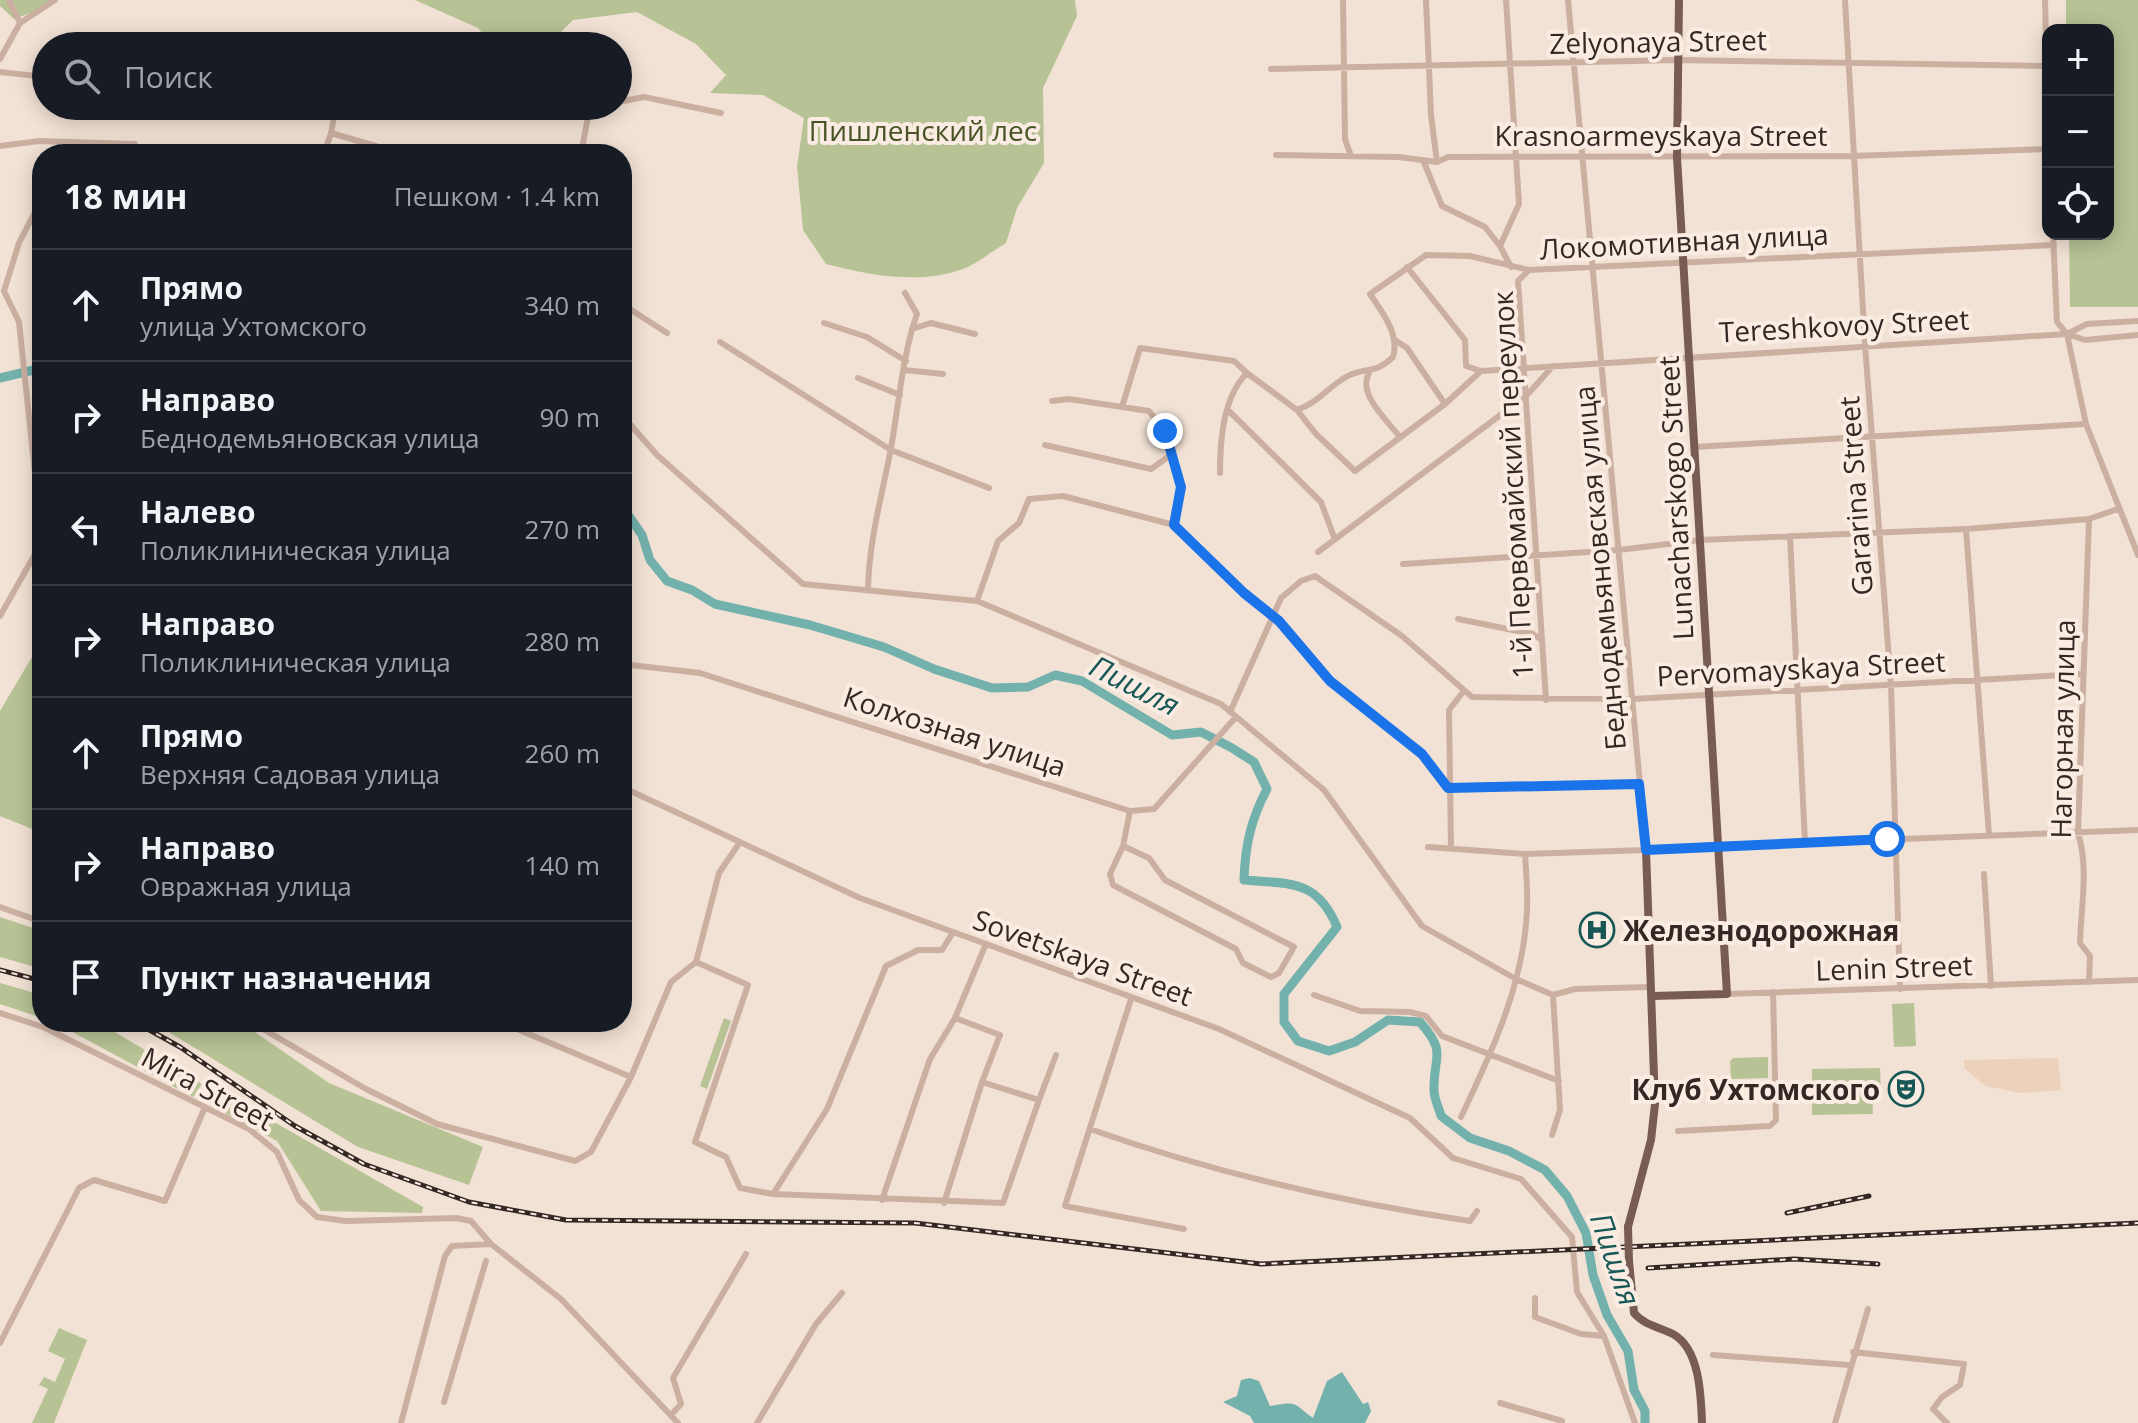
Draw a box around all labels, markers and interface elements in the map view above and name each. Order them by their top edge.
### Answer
street label: Zelyonaya Street [1549,20,1767,62]
map controls [2042,24,2114,240]
button: + [2042,24,2114,96]
search box [32,32,632,120]
icon: search [60,54,104,98]
text: Поиск [124,56,213,97]
button: − [2042,96,2114,168]
park label: Пишленский лес [809,111,1037,149]
street label: Krasnoarmeyskaya Street [1495,116,1827,154]
button: locate [2042,168,2114,240]
text: 18 мин [64,173,187,219]
text: Пешком · 1.4 km [394,178,600,214]
street label: Локомотивная улица [1539,214,1829,268]
text: Прямо [140,267,243,308]
icon: ahead [64,283,108,327]
text: 340 m [525,287,600,323]
street label: 1-й Первомайский переулок [1483,290,1541,680]
street label: Tereshkovoy Street [1718,299,1970,351]
text: улица Ухтомского [140,308,367,344]
street label: Lunacharskogo Street [1649,355,1701,641]
text: Направо [140,379,275,420]
street label: Беднодемьяновская улица [1564,384,1634,752]
icon: right [64,395,108,439]
street label: Gararina Street [1829,395,1881,597]
text: 90 m [539,399,600,435]
route end [1147,413,1183,449]
text: Беднодемьяновская улица [140,420,480,456]
text: Налево [140,491,256,532]
icon: left [64,507,108,551]
text: 270 m [525,511,600,547]
text: Поликлиническая улица [140,532,451,568]
text: Направо [140,603,275,644]
icon: right [64,619,108,663]
street label: Нагорная улица [2041,619,2083,839]
text: 280 m [525,623,600,659]
street label: Pervomayskaya Street [1656,641,1946,695]
text: Поликлиническая улица [140,644,451,680]
water label: Пишля [1083,645,1187,725]
street label: Колхозная улица [839,677,1071,785]
text: Прямо [140,715,243,756]
icon: ahead [64,731,108,775]
text: 260 m [525,735,600,771]
text: Верхняя Садовая улица [140,756,440,792]
route start [1869,821,1905,857]
text: Направо [140,827,275,868]
icon: right [64,843,108,887]
text: 140 m [525,847,600,883]
text: Овражная улица [140,868,352,904]
street label: Sovetskaya Street [968,900,1198,1014]
hospital icon: Железнодорожная [1578,911,1616,949]
place label: Железнодорожная [1623,911,1899,949]
street label: Lenin Street [1815,945,1973,989]
icon: arrive [64,955,108,999]
text: Пункт назначения [140,957,432,998]
street label: Mira Street [135,1037,281,1139]
place label: Клуб Ухтомского [1632,1070,1880,1108]
theatre icon: Клуб Ухтомского [1887,1070,1925,1108]
water label: Пишля [1581,1207,1651,1311]

